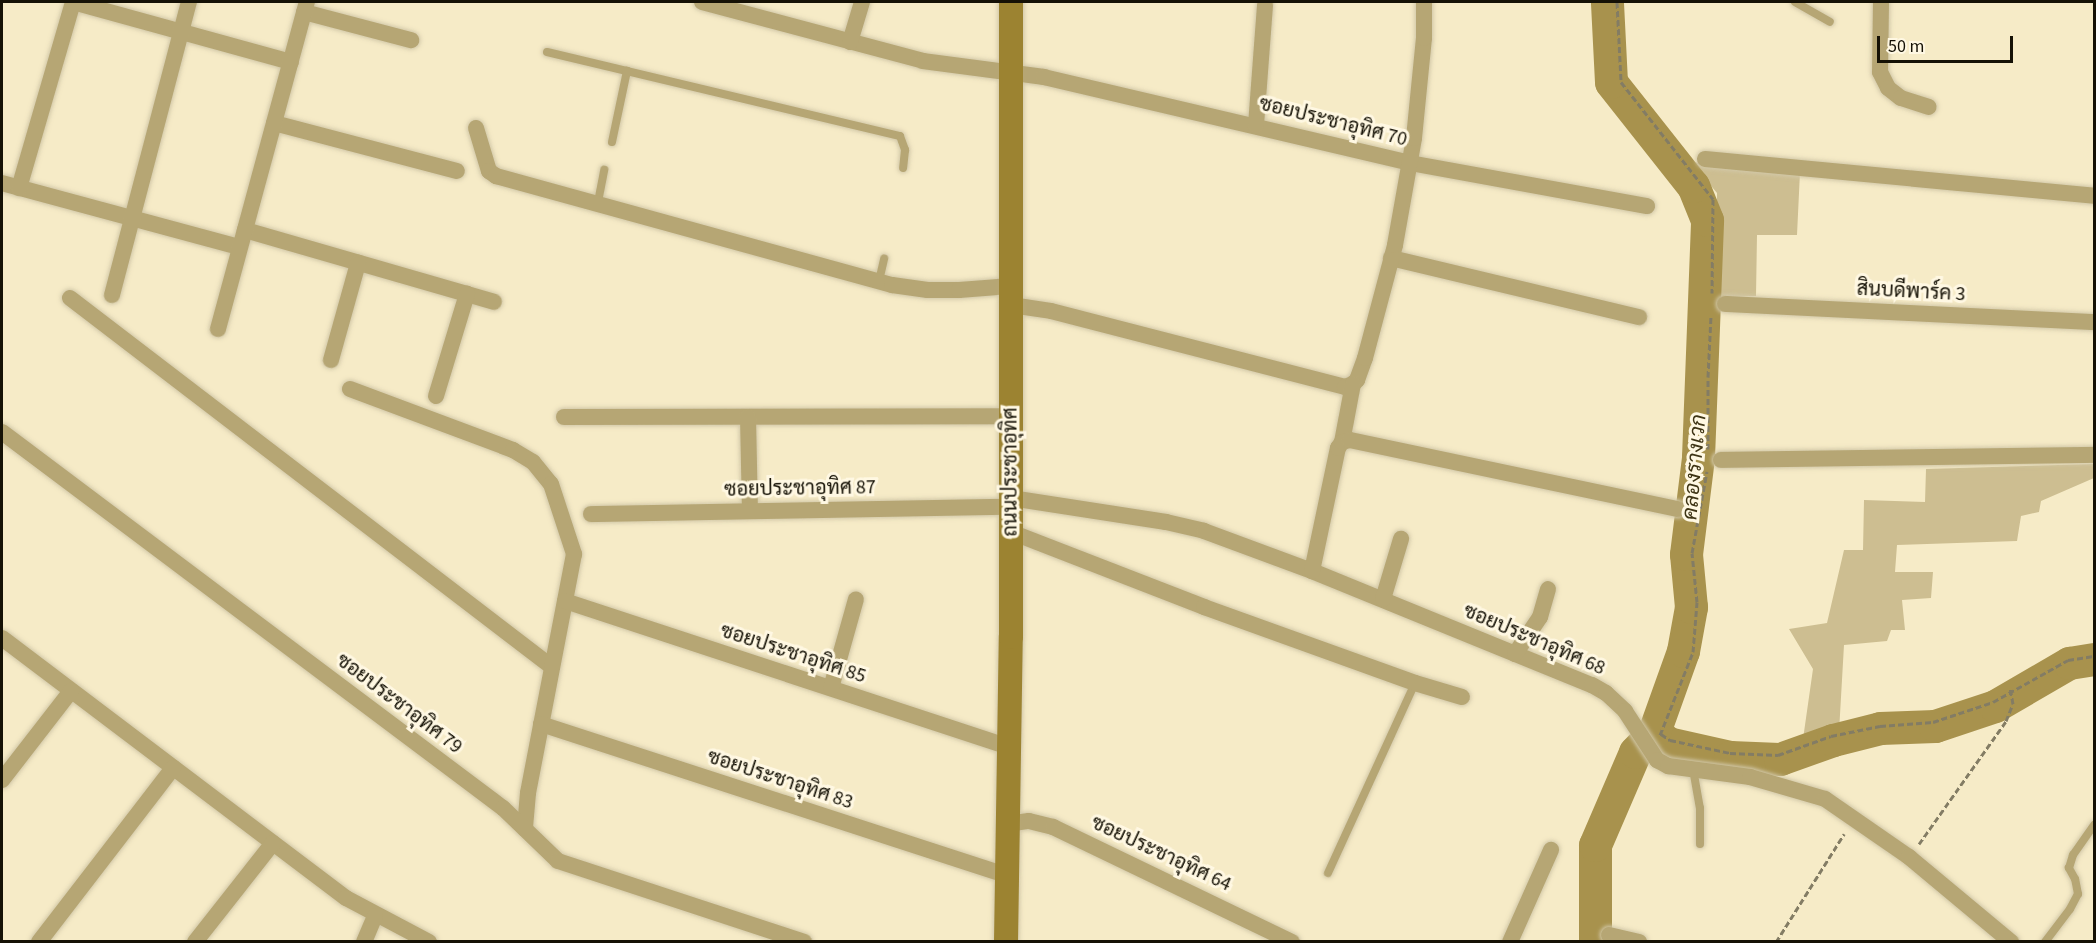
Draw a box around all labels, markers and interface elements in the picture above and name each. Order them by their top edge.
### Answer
scale bar [1880,24,2016,62]
text: 50 m [1888,34,1924,59]
street label: ซอยประชาอุทิศ 70 [1257,92,1409,152]
street label: สินบดีพาร์ค 3 [1856,277,1966,307]
street label: ถนนประชาอุทิศ [999,407,1023,537]
water label: คลองรางเวก [1677,413,1711,521]
street label: ซอยประชาอุทิศ 87 [724,476,876,502]
street label: ซอยประชาอุทิศ 68 [1460,599,1608,681]
street label: ซอยประชาอุทิศ 85 [717,619,869,689]
street label: ซอยประชาอุทิศ 79 [331,649,467,759]
street label: ซอยประชาอุทิศ 83 [704,745,856,815]
street label: ซอยประชาอุทิศ 64 [1087,811,1235,897]

